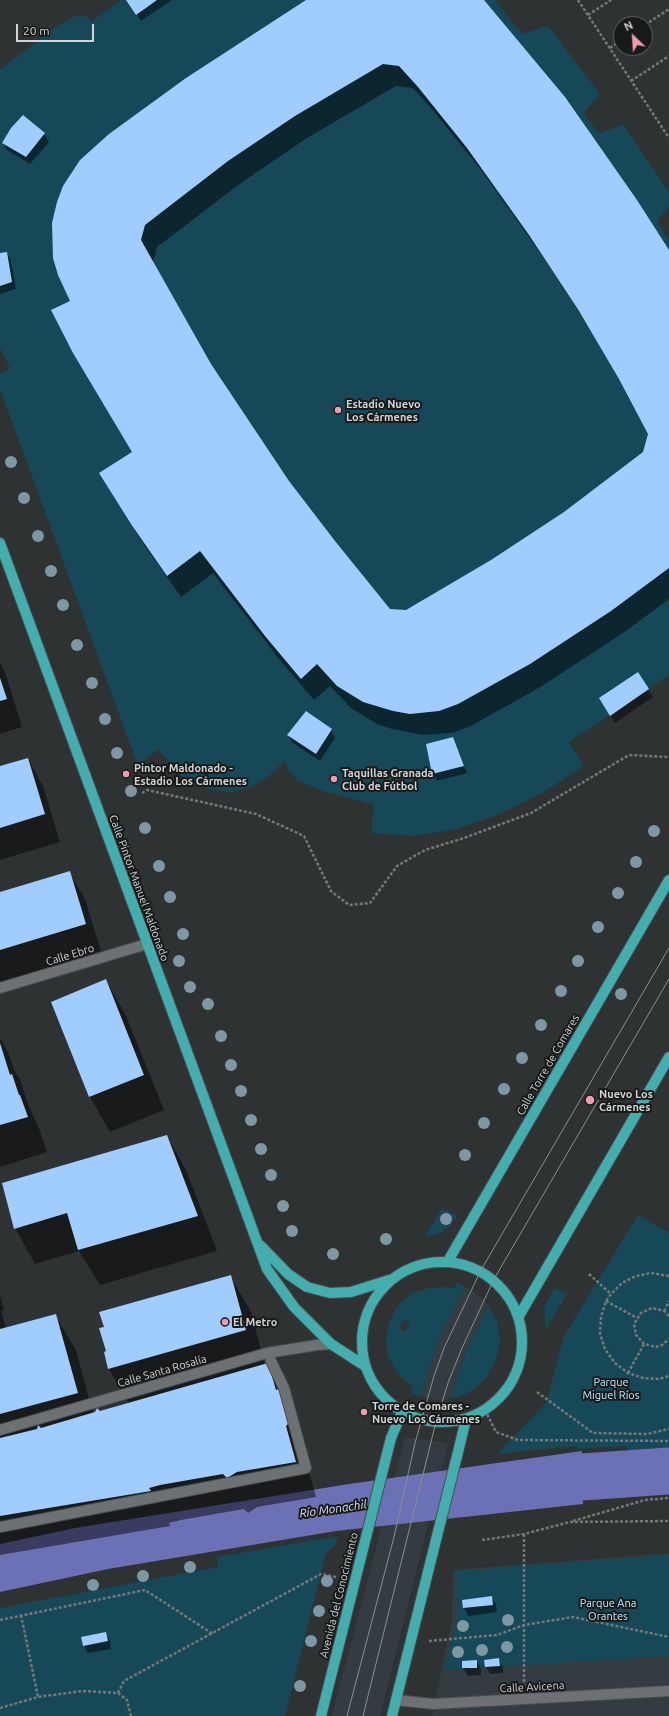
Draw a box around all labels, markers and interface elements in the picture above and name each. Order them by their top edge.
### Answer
scale bar [18,16,96,42]
north arrow [613,16,653,56]
text: N [622,19,635,33]
text: 20 m [23,24,50,37]
place label: Estadio Nuevo Los Cármenes [346,397,421,423]
marker: Estadio Nuevo Los Cármenes [333,405,343,415]
place label: Pintor Maldonado - Estadio Los Cármenes [134,761,247,787]
place label: Taquillas Granada Club de Fútbol [342,766,433,792]
marker: Pintor Maldonado - Estadio Los Cármenes [121,769,131,779]
marker: Taquillas Granada Club de Fútbol [329,774,339,784]
street label: Calle Pintor Manuel Maldonado [106,813,172,963]
street label: Calle Ebro [44,941,96,969]
street label: Calle Torre de Comares [514,1012,582,1118]
place label: Nuevo Los Cármenes [599,1087,653,1113]
marker: Nuevo Los Cármenes [584,1094,596,1106]
place label: El Metro [233,1315,277,1329]
marker: El Metro [220,1317,230,1327]
street label: Calle Santa Rosalía [116,1352,208,1390]
park label: Parque Miguel Ríos [582,1375,640,1401]
place label: Torre de Comares - Nuevo Los Cármenes [372,1399,480,1425]
marker: Torre de Comares - Nuevo Los Cármenes [359,1407,369,1417]
water label: Río Monachil [298,1497,368,1521]
street label: Avenida del Conocimiento [317,1531,361,1659]
park label: Parque Ana Orantes [580,1596,636,1622]
street label: Calle Avicena [499,1679,565,1695]

